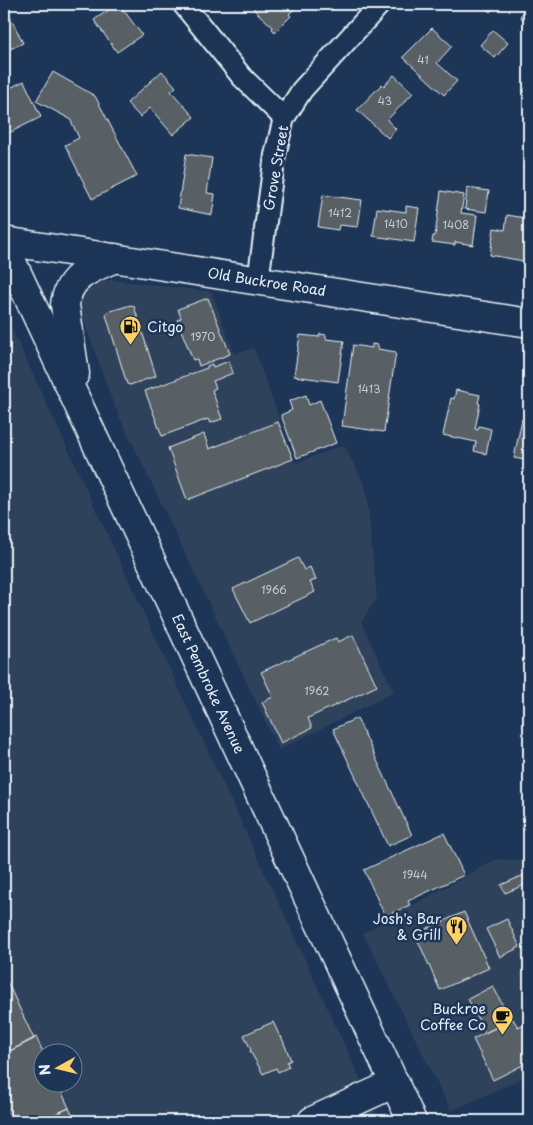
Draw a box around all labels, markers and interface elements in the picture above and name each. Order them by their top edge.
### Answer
house number: 41 [417,51,429,68]
house number: 43 [378,92,392,109]
street label: Grove Street [258,123,293,212]
house number: 1412 [328,204,352,221]
house number: 1410 [384,215,408,232]
house number: 1408 [443,216,469,233]
street label: Old Buckroe Road [206,262,328,301]
fuel station icon: Citgo [119,315,143,346]
place label: Citgo [147,316,183,337]
house number: 1970 [191,328,215,345]
house number: 1413 [357,380,381,397]
house number: 1966 [261,581,287,598]
street label: East Pembroke Avenue [167,610,251,757]
house number: 1962 [305,682,329,699]
house number: 1944 [402,866,428,883]
place label: Josh's Bar & Grill [373,908,442,945]
restaurant icon: Josh's Bar & Grill [445,915,469,946]
place label: Buckroe Coffee Co [420,998,486,1035]
cafe icon: Buckroe Coffee Co [490,1005,514,1036]
north arrow [32,1042,82,1092]
text: N [33,1063,56,1077]

